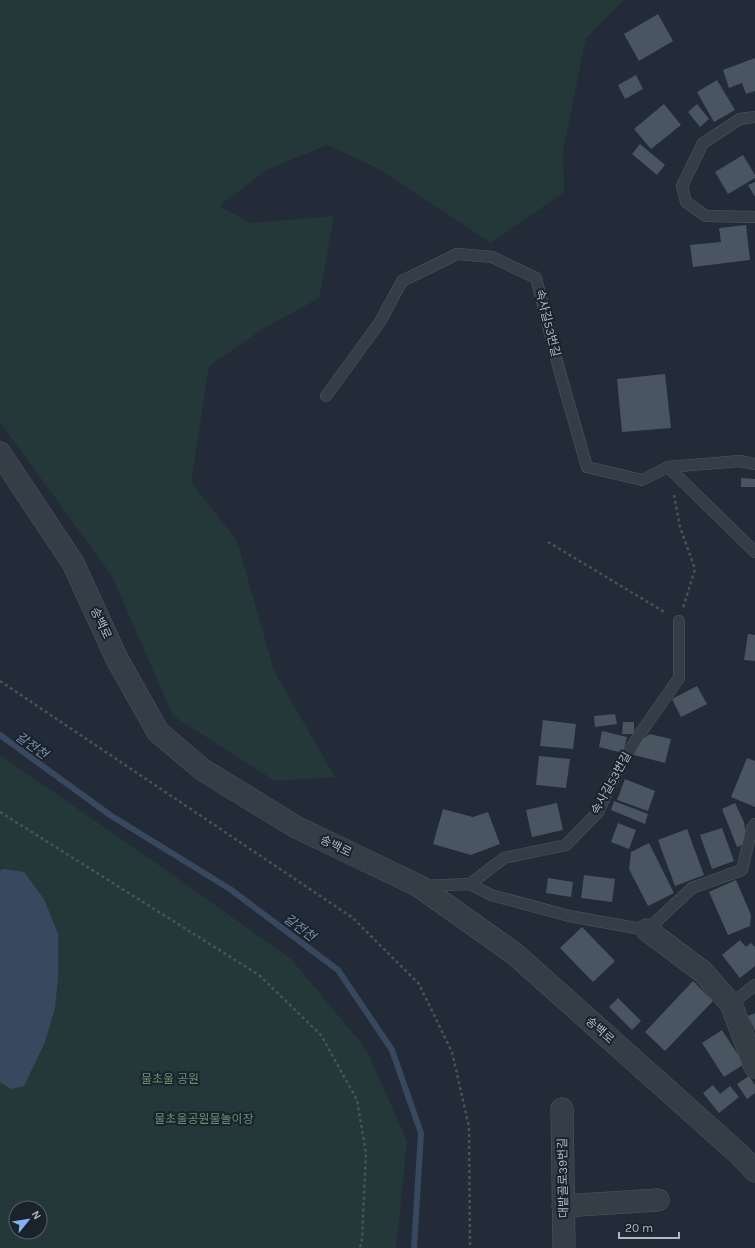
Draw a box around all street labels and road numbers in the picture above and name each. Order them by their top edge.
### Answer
street label: 속사길53번길 [533,288,563,358]
street label: 송백로 [88,605,114,641]
street label: 속사길53번길 [588,749,634,817]
street label: 송백로 [318,832,354,860]
street label: 송백로 [583,1014,617,1046]
street label: 대밭골로39번길 [555,1138,571,1218]

